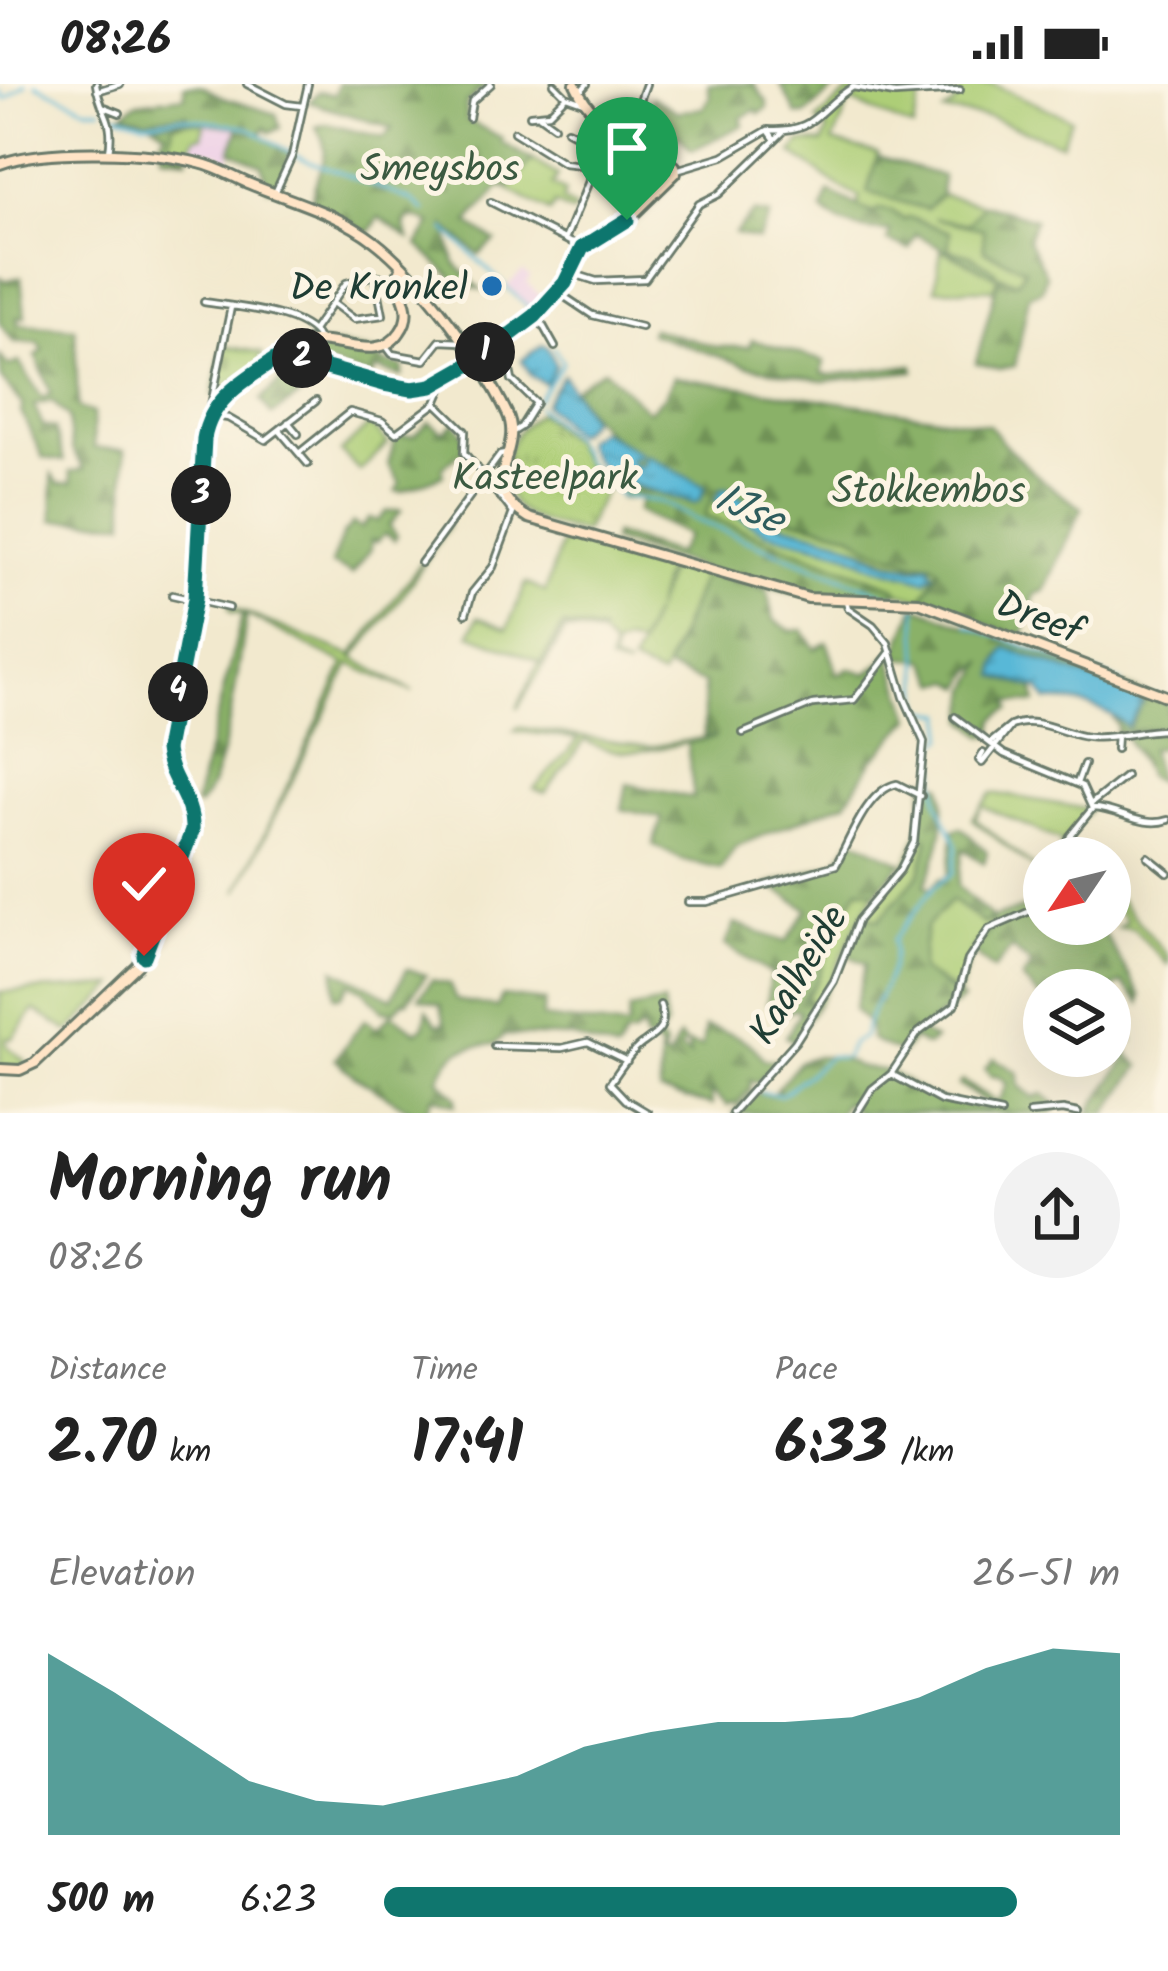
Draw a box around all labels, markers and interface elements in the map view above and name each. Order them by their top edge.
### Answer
text: 08:26 [60,6,171,78]
pin [576,97,678,220]
icon: arrive [594,115,660,181]
park label: Smeysbos [361,140,520,202]
place label: De Kronkel [290,259,468,321]
marker: De Kronkel [479,273,505,299]
pin: 1 [455,322,515,382]
text: 1 [480,325,490,378]
pin: 2 [272,328,332,388]
text: 2 [292,331,312,384]
park label: Kasteelpark [452,449,639,511]
park label: Stokkembos [832,462,1026,524]
pin: 3 [171,465,231,525]
water label: IJse [704,466,797,556]
text: 3 [192,468,210,521]
street label: Dreef [986,575,1094,666]
pin: 4 [148,662,208,722]
text: 4 [169,665,187,718]
pin [93,833,195,956]
north arrow [1023,837,1131,945]
map controls [1023,837,1131,1077]
icon: check [111,851,177,917]
street label: Kaalheide [734,894,867,1058]
button: layers [1023,969,1131,1077]
text: Morning run [48,1131,392,1236]
button: share [994,1152,1120,1278]
text: 08:26 [48,1229,145,1291]
text: Distance [48,1345,167,1398]
text: Time [411,1345,478,1398]
text: Pace [775,1345,838,1398]
text: 2.70 [48,1398,156,1494]
text: 17:41 [411,1398,523,1494]
text: 6:33 [775,1398,888,1494]
text: km [156,1427,211,1480]
text: /km [888,1427,954,1480]
text: Elevation [48,1545,196,1607]
text: 26–51 m [972,1545,1120,1607]
text: 500 m [48,1871,155,1933]
text: 6:23 [240,1871,316,1933]

